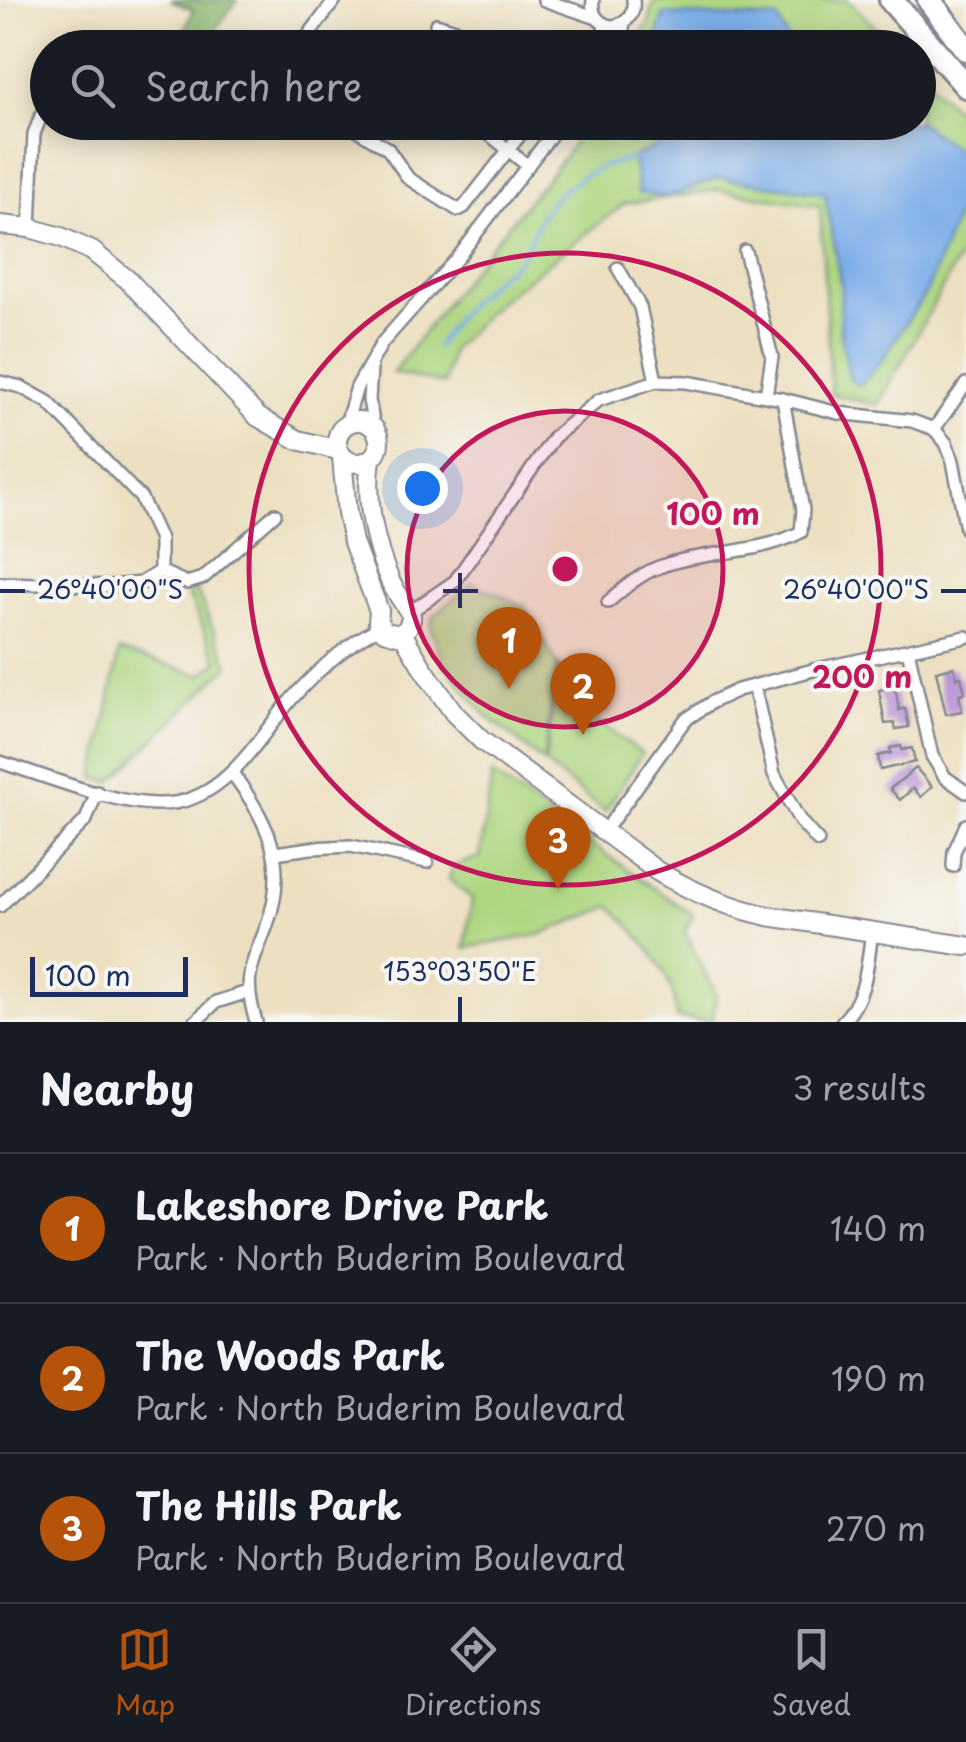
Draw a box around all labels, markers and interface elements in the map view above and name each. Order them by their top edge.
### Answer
search box [30,30,936,140]
text: Search here [145,57,362,114]
icon: search [65,58,120,113]
your location [397,463,448,514]
text: 100 m [666,490,760,535]
centre of rings [547,551,583,587]
text: 26°40'00"S [37,570,183,608]
text: 26°40'00"S [783,570,929,608]
pin: 1 [476,606,542,689]
pin: 2 [550,652,616,735]
text: 200 m [812,653,912,698]
pin: 3 [526,806,590,889]
scale bar [30,952,188,996]
text: 153°03'50"E [383,952,537,990]
text: 100 m [45,953,131,996]
text: Nearby [40,1056,194,1119]
text: 3 results [792,1063,926,1111]
text: Lakeshore Drive Park [135,1176,549,1233]
text: 1 [65,1204,80,1252]
text: 140 m [830,1204,926,1252]
text: Park · North Buderim Boulevard [135,1233,625,1281]
text: The Woods Park [135,1326,445,1383]
text: 2 [61,1354,84,1402]
text: 190 m [831,1354,926,1402]
text: Park · North Buderim Boulevard [135,1383,625,1431]
text: The Hills Park [135,1476,402,1533]
text: 3 [62,1504,83,1552]
text: 270 m [826,1504,926,1552]
text: Park · North Buderim Boulevard [135,1533,625,1581]
tab: Map [115,1622,175,1725]
tab: Directions [405,1622,541,1725]
tab: Saved [771,1622,851,1725]

